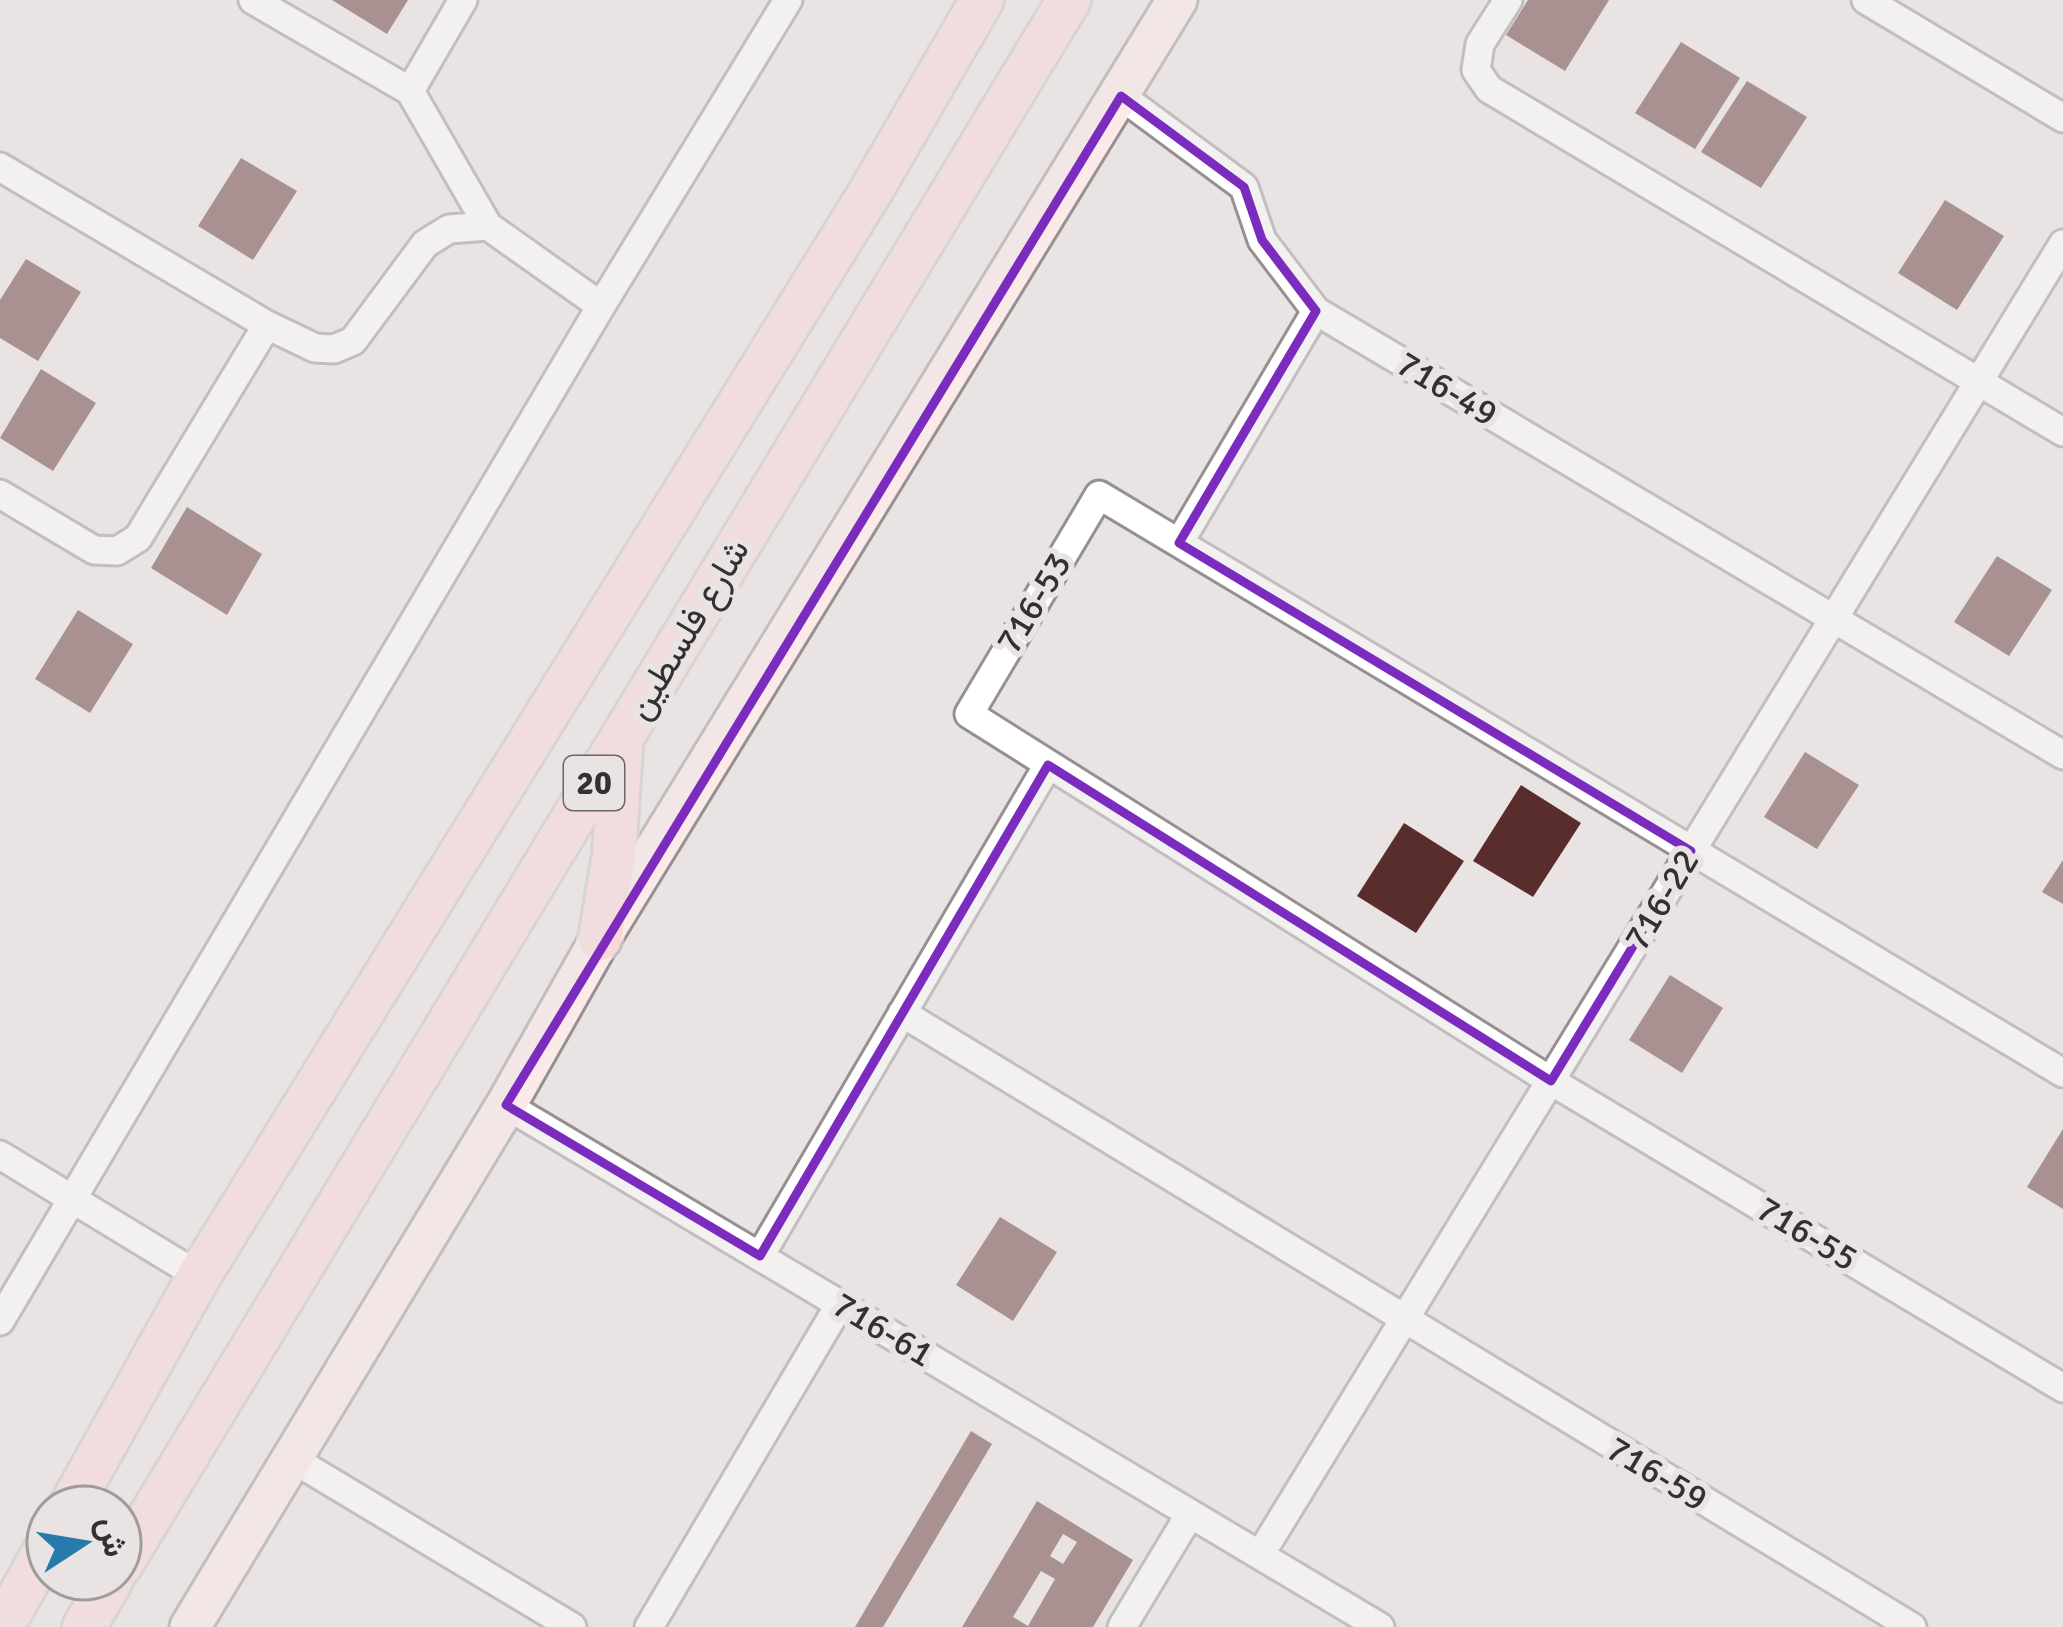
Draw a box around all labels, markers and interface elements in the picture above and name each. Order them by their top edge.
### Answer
street label: 716-49 [1388,341,1506,437]
street label: شارع فلسطين [616,530,760,728]
street label: 716-53 [986,544,1082,662]
road number: 20 [564,756,624,810]
street label: 716-22 [1614,841,1710,959]
street label: 716-55 [1748,1186,1866,1282]
street label: 716-61 [824,1282,942,1378]
street label: 716-59 [1598,1426,1716,1522]
north arrow [24,1483,144,1603]
text: ش [88,1513,136,1561]

